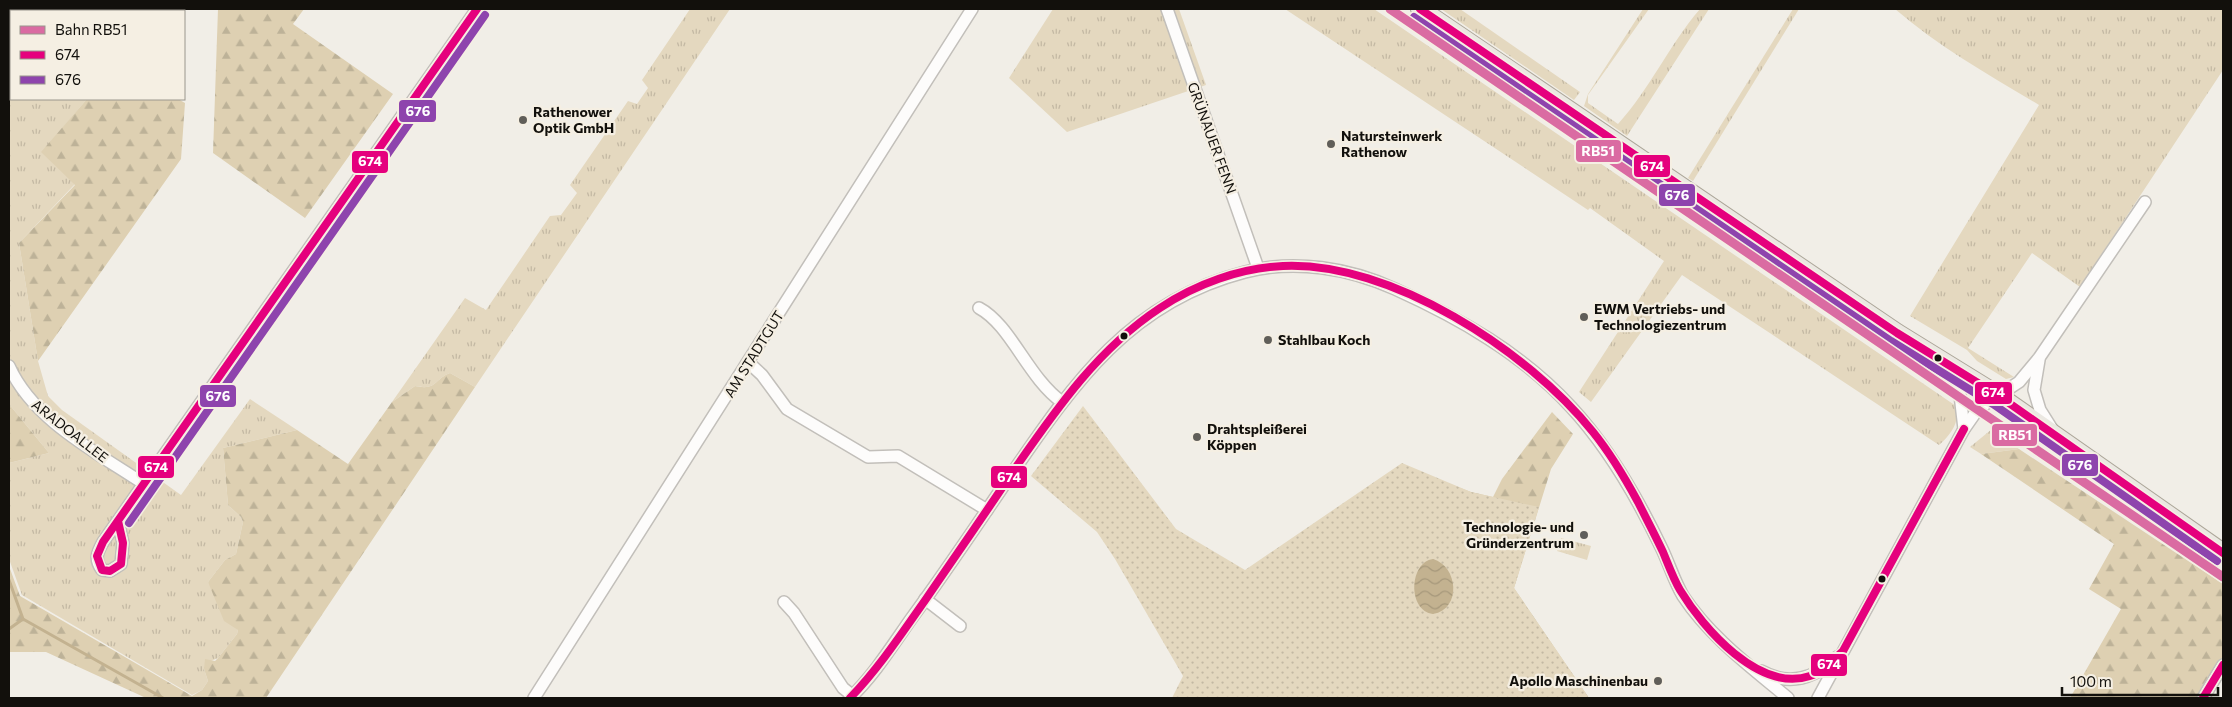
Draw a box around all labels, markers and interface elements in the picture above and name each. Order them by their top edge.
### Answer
legend [10,10,185,100]
text: Bahn RB51 [55,20,127,38]
text: 674 [55,45,80,63]
text: 676 [55,70,81,88]
street label: GRÜNAUER FENN [1184,80,1241,196]
line badge: 676 [398,99,437,123]
text: 676 [406,102,431,119]
place label: Rathenower Optik GmbH [533,103,614,136]
marker: Rathenower Optik GmbH [517,114,529,126]
place label: Natursteinwerk Rathenow [1341,127,1442,160]
marker: Natursteinwerk Rathenow [1325,138,1337,150]
line badge: RB51 [1575,139,1622,163]
text: RB51 [1581,142,1615,159]
line badge: 674 [351,150,389,174]
text: 674 [358,152,382,169]
line badge: 674 [1633,154,1671,178]
text: 674 [1640,157,1664,174]
line badge: 676 [1658,183,1696,207]
text: 676 [1665,186,1690,203]
place label: EWM Vertriebs- und Technologiezentrum [1594,300,1726,333]
street label: AM STADTGUT [720,307,787,400]
marker: EWM Vertriebs- und Technologiezentrum [1578,311,1590,323]
unlabelled marker [1119,331,1129,341]
place label: Stahlbau Koch [1278,331,1370,348]
marker: Stahlbau Koch [1262,334,1274,346]
unlabelled marker [1933,353,1943,363]
line badge: 674 [1974,381,2013,405]
text: 674 [1981,383,2005,400]
line badge: 676 [199,384,237,408]
text: 676 [206,387,231,404]
street label: ARADOALLEE [29,395,112,466]
place label: Drahtspleißerei Köppen [1207,420,1307,453]
line badge: RB51 [1991,423,2038,447]
text: RB51 [1998,426,2032,443]
marker: Drahtspleißerei Köppen [1191,431,1203,443]
line badge: 676 [2061,453,2099,477]
line badge: 674 [137,455,175,479]
text: 676 [2068,456,2093,473]
text: 674 [144,458,168,475]
line badge: 674 [990,465,1028,489]
text: 674 [997,468,1021,485]
place label: Technologie- und Gründerzentrum [1463,518,1574,551]
marker: Technologie- und Gründerzentrum [1578,529,1590,541]
unlabelled marker [1877,574,1887,584]
line badge: 674 [1810,653,1848,677]
text: 674 [1817,655,1841,672]
scale bar [2062,664,2218,696]
place label: Apollo Maschinenbau [1509,672,1648,689]
text: 100 m [2070,672,2112,690]
marker: Apollo Maschinenbau [1652,675,1664,687]

